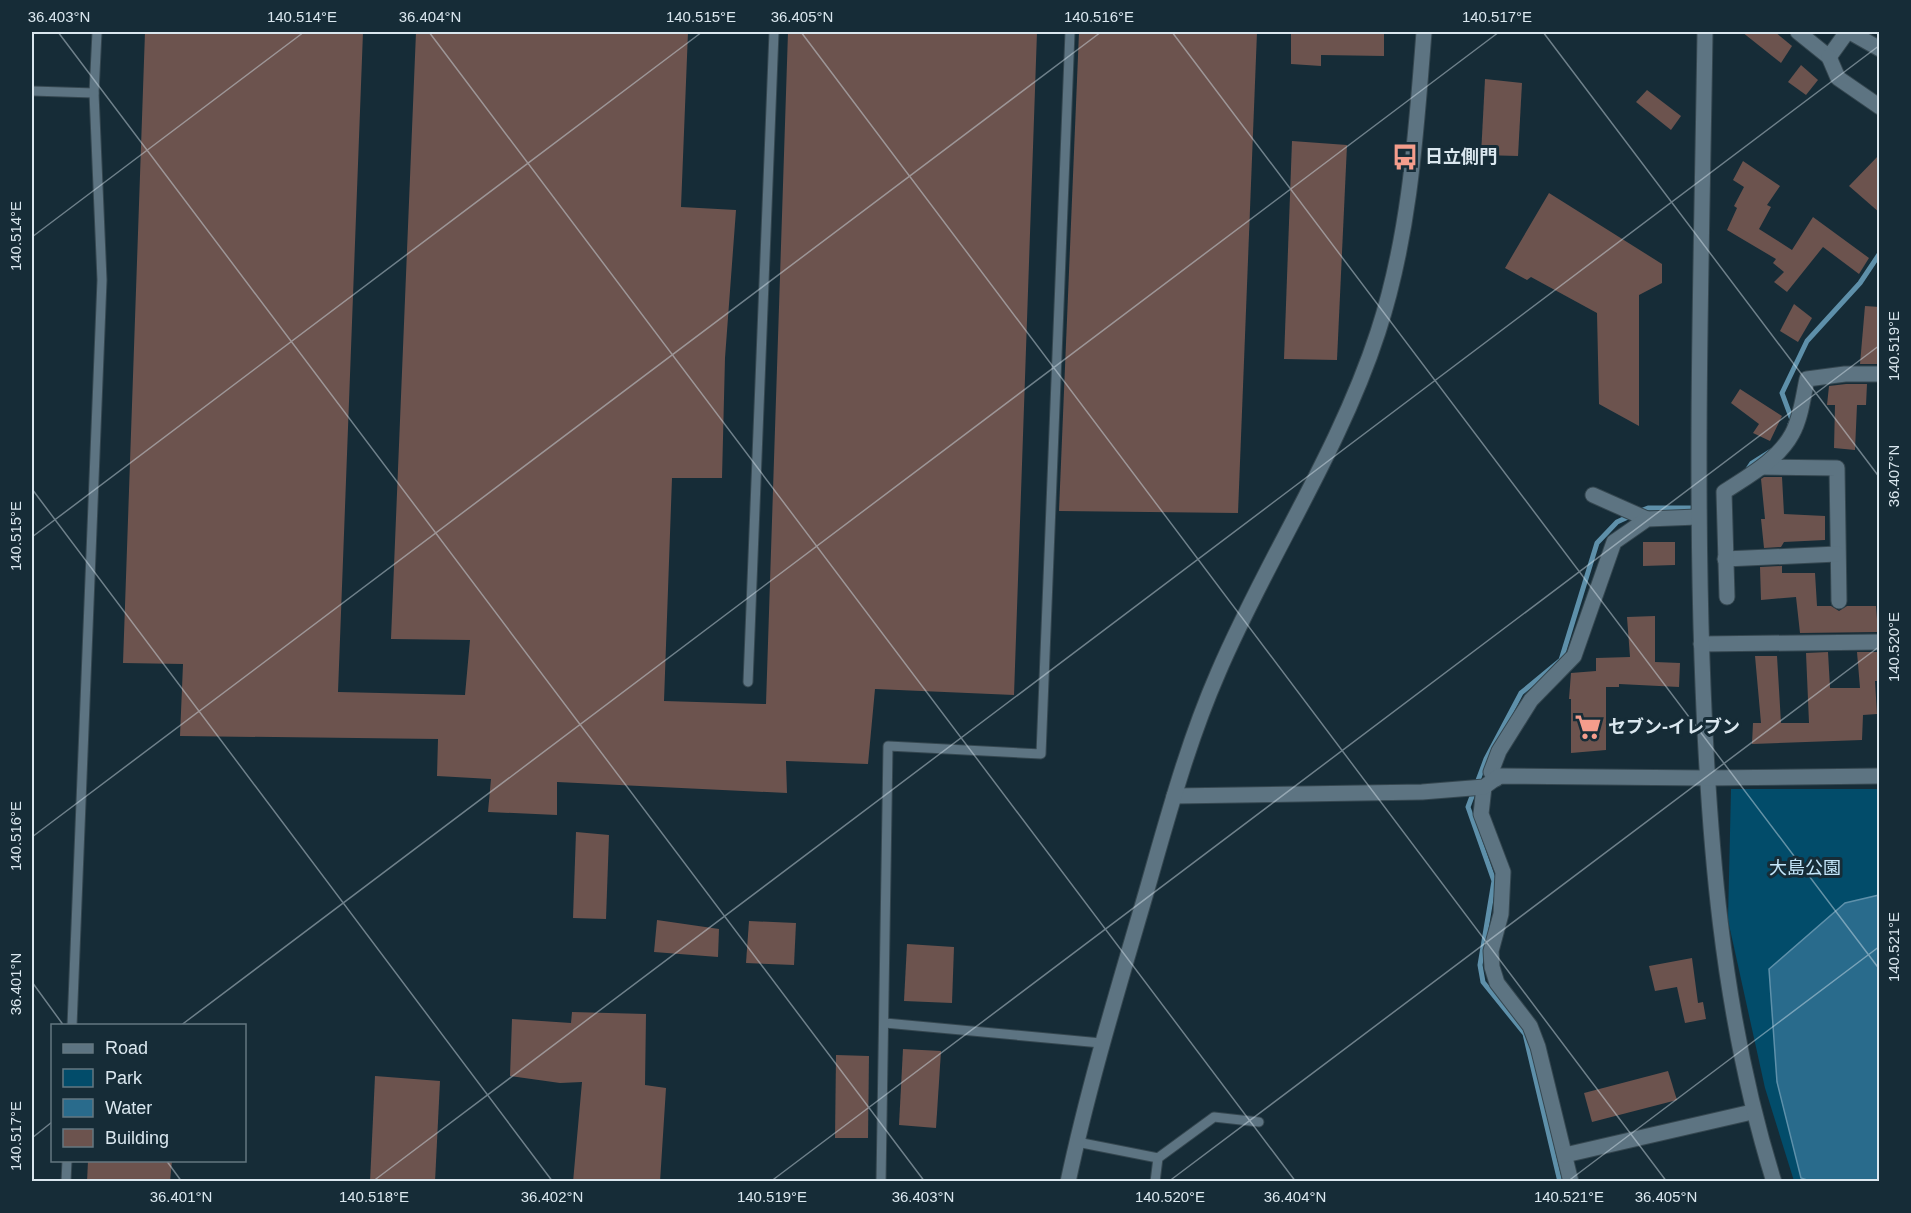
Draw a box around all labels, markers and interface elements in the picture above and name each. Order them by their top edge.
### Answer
text: 36.403°N [28,8,90,25]
text: 140.514°E [267,8,337,25]
text: 36.404°N [399,8,461,25]
text: 140.515°E [666,8,736,25]
text: 36.405°N [771,8,833,25]
text: 140.516°E [1064,8,1134,25]
text: 140.517°E [1462,8,1532,25]
bus stop icon: 日立側門 [1390,142,1420,172]
place label: 日立側門 [1425,147,1497,167]
text: 140.514°E [7,201,24,271]
text: 140.519°E [1885,311,1902,381]
text: 36.407°N [1885,445,1902,507]
text: 140.515°E [7,501,24,571]
text: 140.520°E [1885,612,1902,682]
supermarket icon: セブン-イレブン [1573,712,1603,742]
place label: セブン-イレブン [1608,717,1740,737]
text: 140.516°E [7,801,24,871]
park label: 大島公園 [1769,858,1841,878]
text: 140.521°E [1885,912,1902,982]
text: 36.401°N [7,953,24,1015]
legend [51,1024,246,1162]
text: Road [105,1038,148,1058]
text: Park [105,1068,143,1088]
text: Water [105,1098,152,1118]
text: 140.517°E [7,1101,24,1171]
text: Building [105,1128,169,1148]
text: 36.401°N [150,1188,212,1205]
text: 140.518°E [339,1188,409,1205]
text: 36.402°N [521,1188,583,1205]
text: 140.519°E [737,1188,807,1205]
text: 36.403°N [892,1188,954,1205]
text: 140.520°E [1135,1188,1205,1205]
text: 36.404°N [1264,1188,1326,1205]
text: 140.521°E [1534,1188,1604,1205]
text: 36.405°N [1635,1188,1697,1205]

